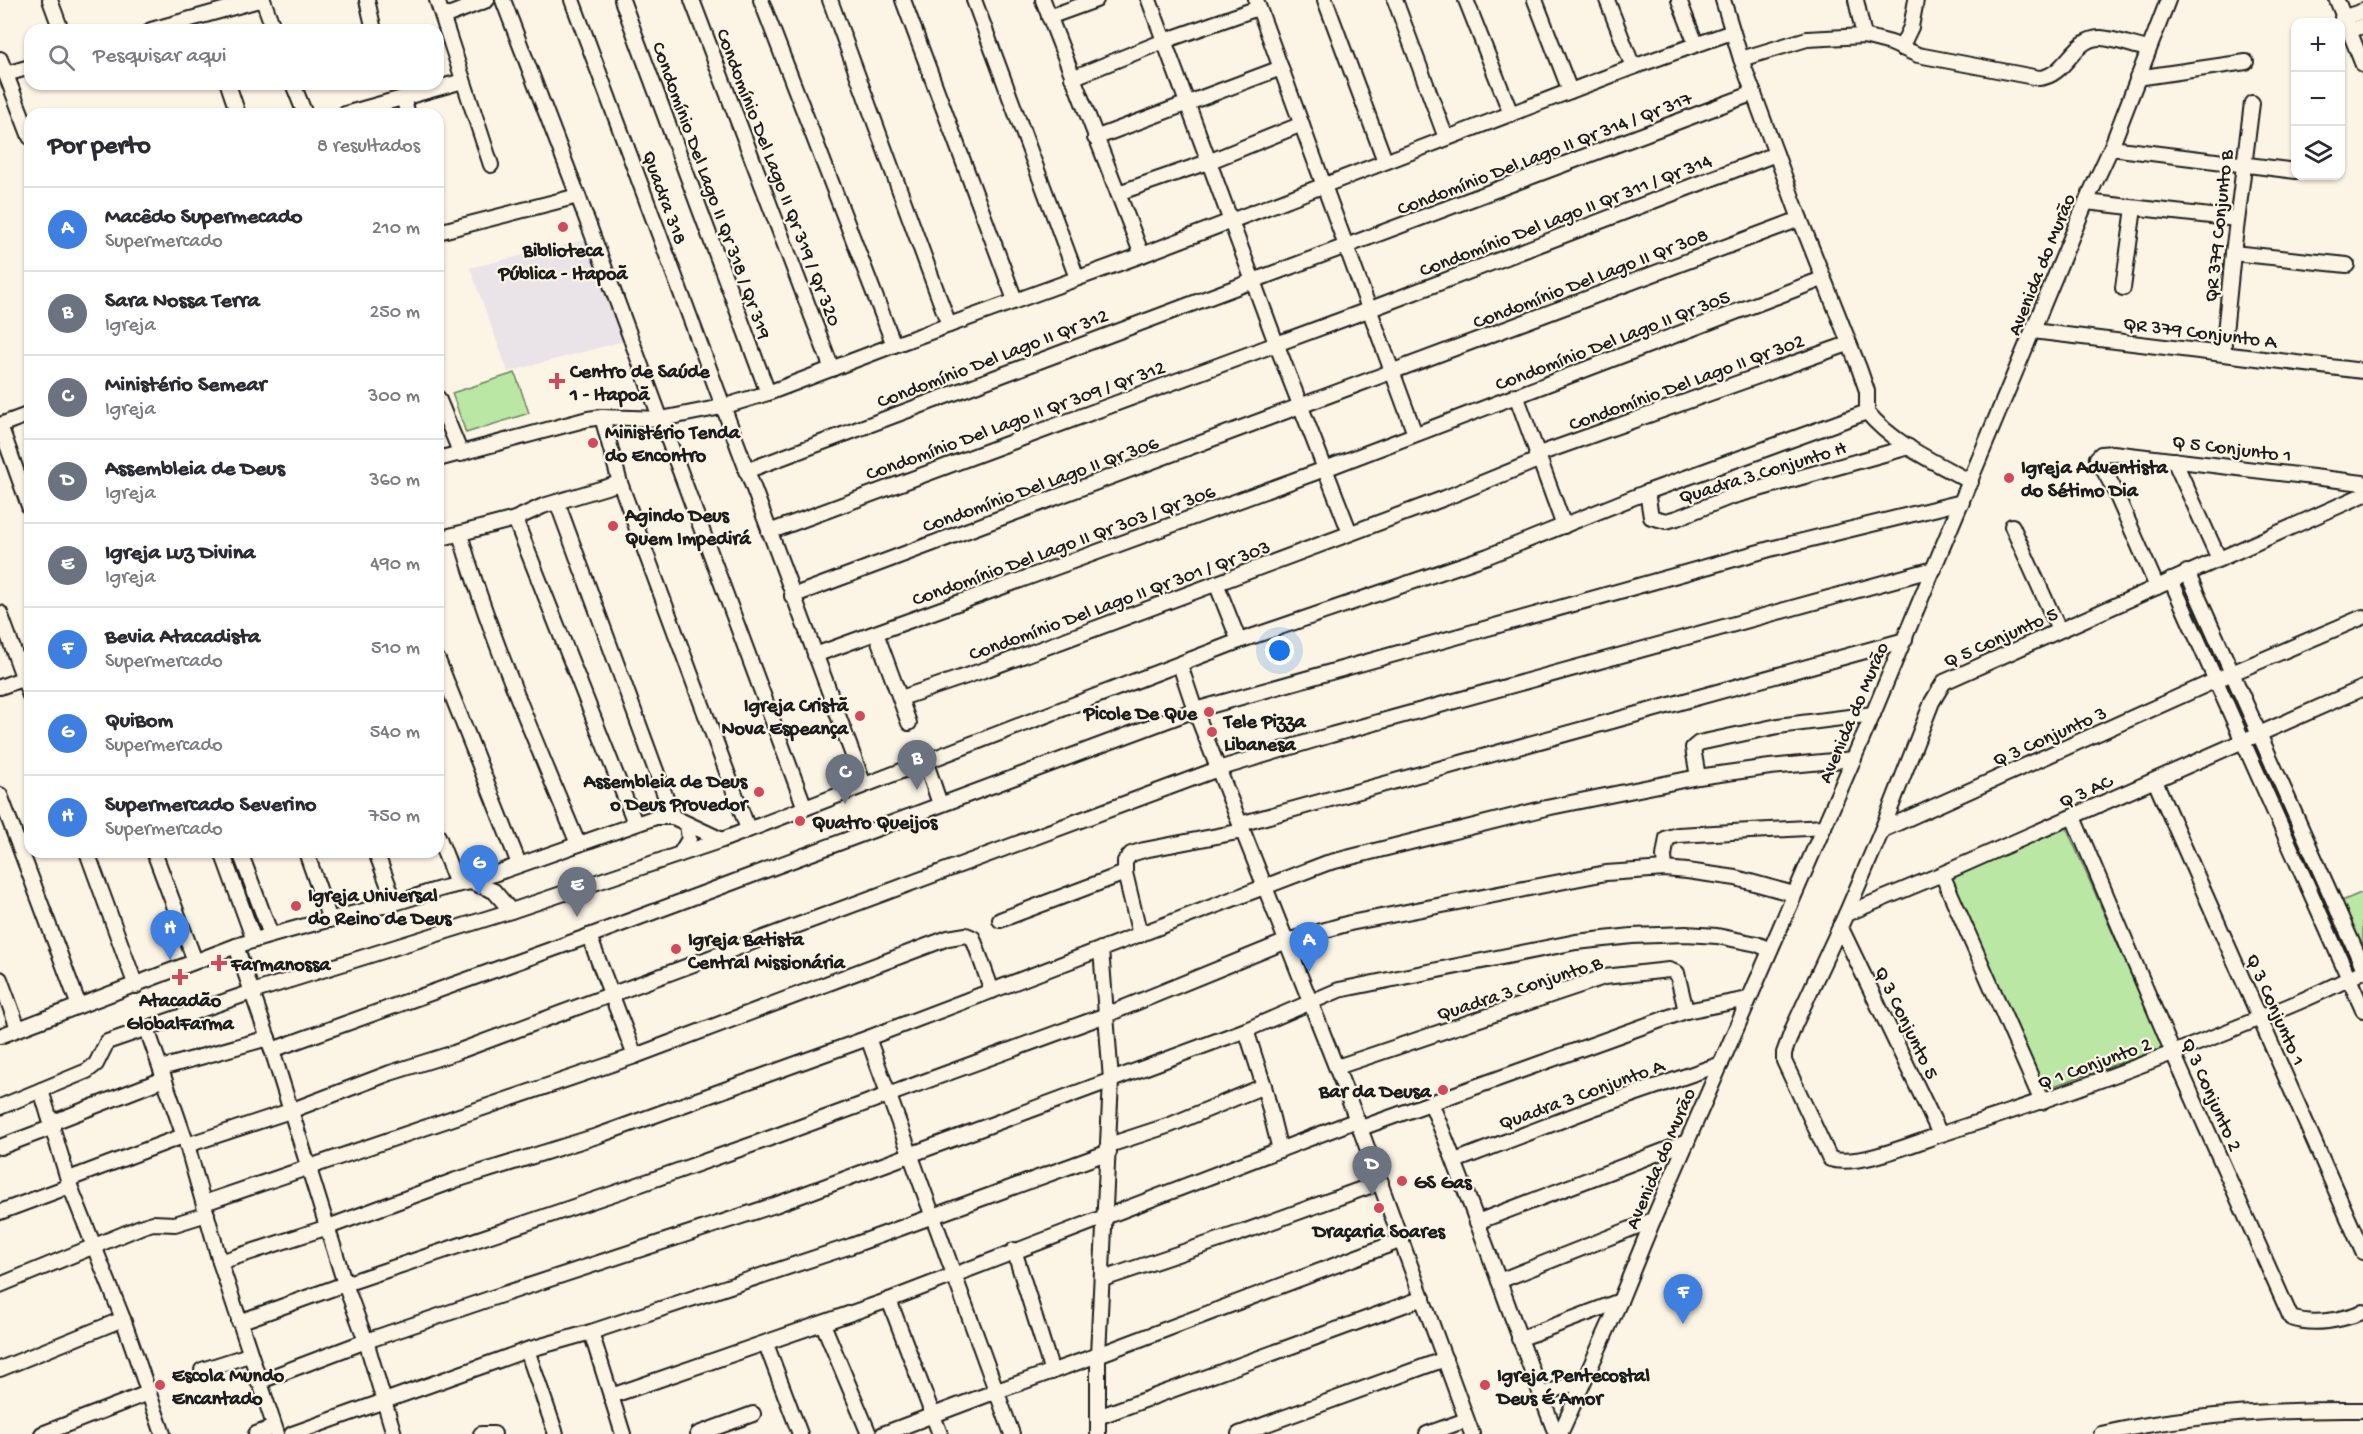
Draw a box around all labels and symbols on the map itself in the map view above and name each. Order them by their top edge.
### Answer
street label: Condomínio Del Lago II Qr 319 / Qr 320 [709,26,844,330]
street label: Condomínio Del Lago II Qr 318 / Qr 319 [645,39,774,343]
street label: Condomínio Del Lago II Qr 314 / Qr 317 [1395,88,1696,222]
street label: Quadra 318 [635,148,690,248]
street label: QR 379 Conjunto B [2201,148,2240,304]
street label: Condomínio Del Lago II Qr 311 / Qr 314 [1417,151,1716,284]
street label: Avenida do Murão [2004,191,2082,340]
marker: Biblioteca Pública - Itapoã [556,220,570,234]
street label: Condomínio Del Lago II Qr 308 [1470,225,1712,336]
place label: Biblioteca Pública - Itapoã [498,241,628,287]
street label: Condomínio Del Lago II Qr 305 [1493,287,1734,398]
street label: Condomínio Del Lago II Qr 312 [874,305,1112,415]
street label: QR 379 Conjunto A [2121,314,2279,355]
street label: Condomínio Del Lago II Qr 302 [1566,331,1808,438]
street label: Condomínio Del Lago II Qr 309 / Qr 312 [863,357,1169,487]
place label: Centro de Saúde 1 - Itapoã [569,362,710,408]
marker: Centro de Saúde 1 - Itapoã [548,372,566,390]
place label: Ministério Tenda do Encontro [605,423,741,469]
street label: Q 5 Conjunto 1 [2171,432,2293,469]
street label: Condomínio Del Lago II Qr 306 [920,433,1163,540]
marker: Ministério Tenda do Encontro [586,436,600,450]
street label: Quadra 3 Conjunto H [1677,438,1850,511]
place label: Igreja Adventista do Sétimo Dia [2021,458,2168,504]
marker: Igreja Adventista do Sétimo Dia [2002,471,2016,485]
street label: Condomínio Del Lago II Qr 303 / Qr 306 [910,481,1220,613]
place label: Agindo Deus Quem Impedirá [624,506,751,552]
marker: Agindo Deus Quem Impedirá [606,519,620,533]
street label: Condomínio Del Lago II Qr 301 / Qr 303 [966,537,1274,668]
street label: Q 5 Conjunto 5 [1941,604,2062,675]
your location [1265,636,1294,665]
street label: Avenida do Murão [1815,639,1895,787]
place label: Igreja Cristã Nova Espeança [721,696,849,742]
street label: Q 3 Conjunto 3 [1990,703,2111,774]
place label: Picole De Que [1083,704,1198,727]
marker: Picole De Que [1202,705,1216,719]
marker: Igreja Cristã Nova Espeança [853,709,867,723]
place label: Tele Pizza Libanesa [1222,712,1306,758]
marker: Tele Pizza Libanesa [1205,725,1219,739]
pin: B [898,740,936,790]
pin: C [826,754,864,804]
street label: Q 3 AC [2056,771,2118,815]
place label: Assembleia de Deus o Deus Provedor [583,772,749,818]
marker: Assembleia de Deus o Deus Provedor [752,785,766,799]
place label: Quatro Queijos [812,813,939,836]
marker: Quatro Queijos [793,814,807,828]
pin: G [460,846,498,895]
pin: E [558,868,596,917]
place label: Igreja Universal do Reino de Deus [308,886,453,932]
marker: Igreja Universal do Reino de Deus [289,899,303,913]
pin: H [150,910,190,960]
pin: A [1290,922,1328,972]
place label: Igreja Batista Central Missionária [687,930,846,976]
marker: Igreja Batista Central Missionária [669,942,683,956]
street label: Q 3 Conjunto 1 [2239,951,2309,1070]
street label: Quadra 3 Conjunto B [1434,952,1606,1028]
place label: Farmanossa [230,955,331,978]
marker: Farmanossa [212,956,226,970]
street label: Q 3 Conjunto 5 [1868,963,1942,1084]
marker: Atacadão GlobalFarma [173,970,187,984]
place label: Atacadão GlobalFarma [126,991,234,1037]
street label: Q 1 Conjunto 2 [2035,1034,2155,1097]
street label: Q 3 Conjunto 2 [2175,1035,2245,1156]
street label: Quadra 3 Conjunto A [1496,1055,1669,1137]
place label: Bar da Deusa [1318,1082,1432,1105]
marker: Bar da Deusa [1436,1083,1450,1097]
street label: Avenida do Murão [1622,1085,1702,1233]
pin: D [1352,1146,1392,1196]
place label: GS Gas [1414,1173,1473,1196]
marker: GS Gas [1395,1174,1409,1188]
marker: Draçaria Soares [1372,1201,1386,1215]
place label: Draçaria Soares [1311,1222,1447,1245]
pin: F [1664,1274,1702,1324]
place label: Escola Mundo Encantado [172,1366,285,1412]
place label: Igreja Pentecostal Deus É Amor [1495,1366,1650,1412]
marker: Escola Mundo Encantado [153,1378,167,1392]
marker: Igreja Pentecostal Deus É Amor [1478,1378,1492,1392]

